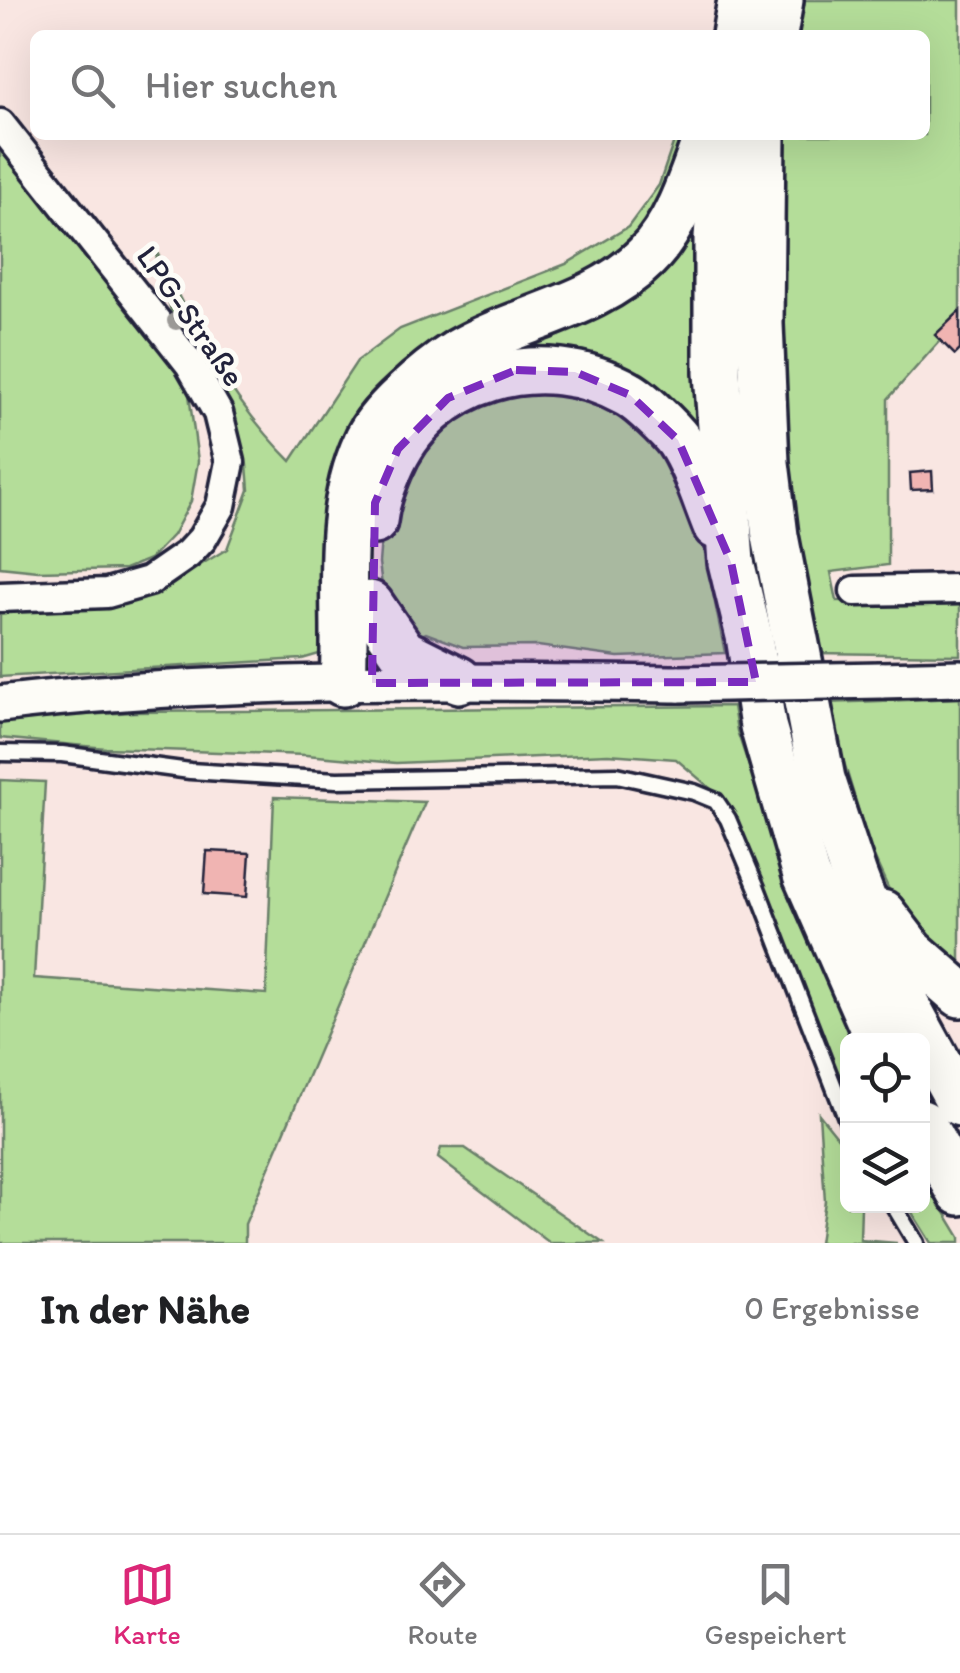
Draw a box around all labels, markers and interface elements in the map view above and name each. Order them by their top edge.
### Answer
search box [30,30,930,140]
icon: search [65,58,120,113]
text: Hier suchen [145,62,337,108]
street label: LPG-Straße [129,238,253,394]
map controls [840,1033,930,1213]
button: locate [840,1033,930,1123]
button: layers [840,1123,930,1213]
text: In der Nähe [40,1283,250,1334]
text: 0 Ergebnisse [744,1289,920,1327]
tab: Karte [113,1557,181,1651]
tab: Route [407,1557,478,1651]
tab: Gespeichert [705,1557,847,1651]

